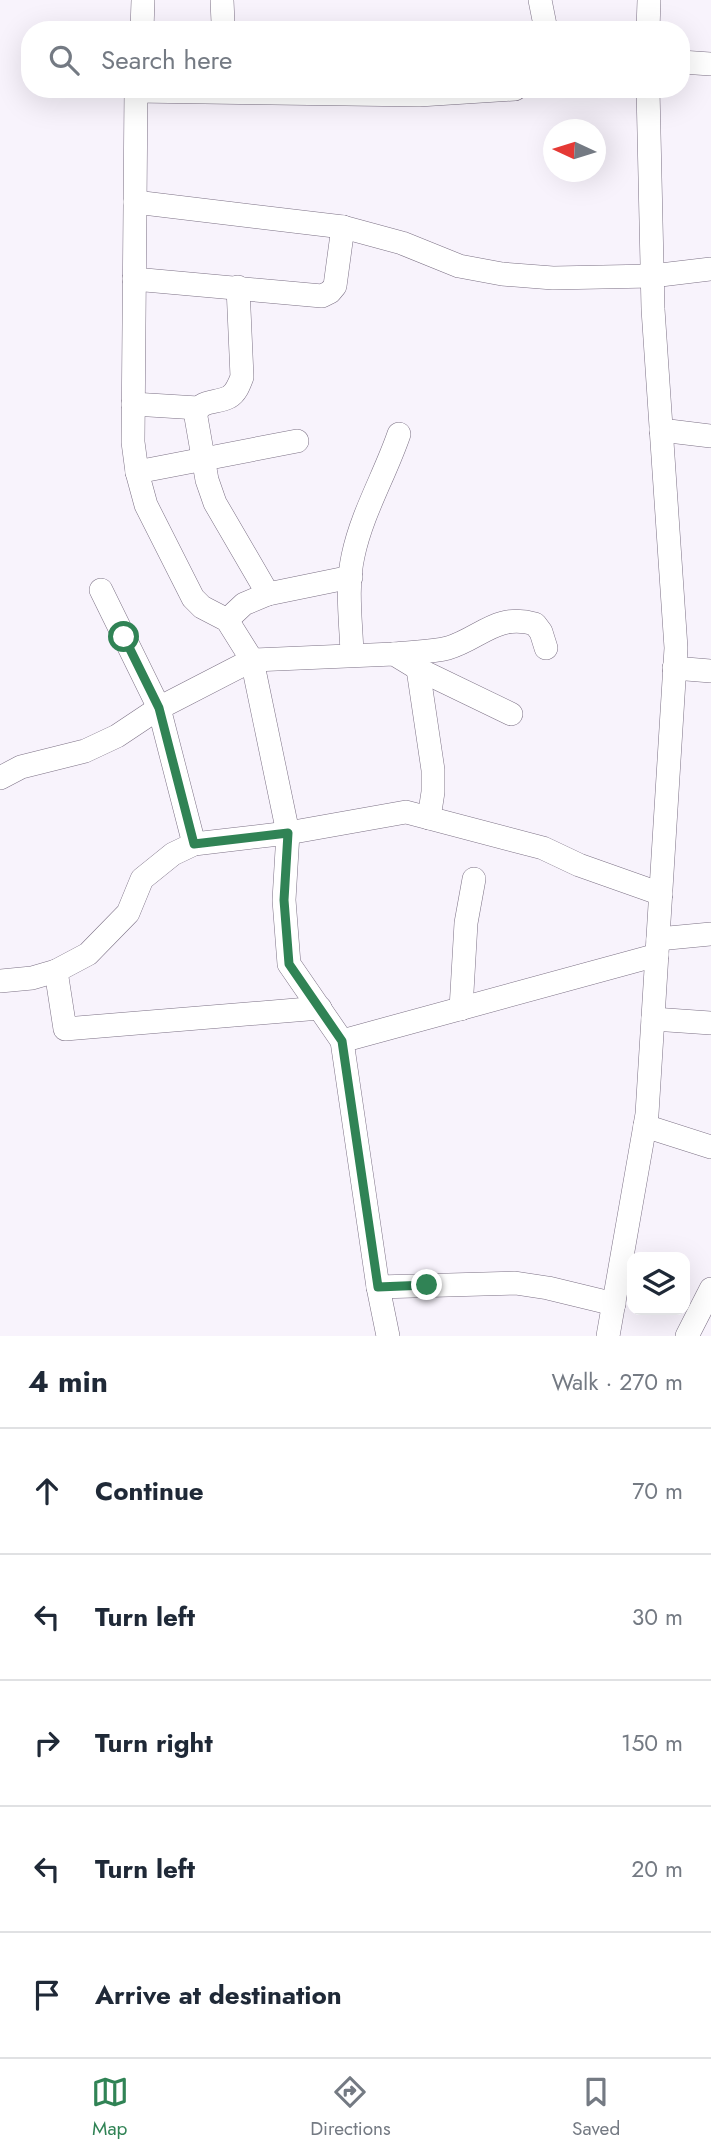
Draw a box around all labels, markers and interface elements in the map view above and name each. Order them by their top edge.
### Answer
search box [21,21,690,98]
icon: search [45,41,83,79]
text: Search here [101,41,233,79]
north arrow [543,119,606,182]
route start [108,621,139,652]
map controls [627,1252,690,1315]
button: layers [627,1252,690,1315]
route end [411,1269,442,1300]
text: 4 min [28,1360,108,1403]
text: Walk · 270 m [552,1365,683,1399]
icon: ahead [28,1472,66,1510]
text: Continue [95,1472,204,1510]
text: 70 m [632,1474,683,1508]
icon: left [28,1598,66,1636]
text: Turn left [95,1598,195,1636]
text: 30 m [632,1600,683,1634]
icon: right [28,1724,66,1762]
text: Turn right [95,1724,213,1762]
text: 150 m [621,1726,683,1760]
icon: left [28,1850,66,1888]
text: Turn left [95,1850,195,1888]
text: 20 m [631,1852,683,1886]
icon: arrive [28,1976,66,2014]
text: Arrive at destination [95,1976,342,2014]
tab: Map [91,2073,129,2142]
tab: Directions [310,2073,391,2142]
tab: Saved [572,2073,620,2142]

